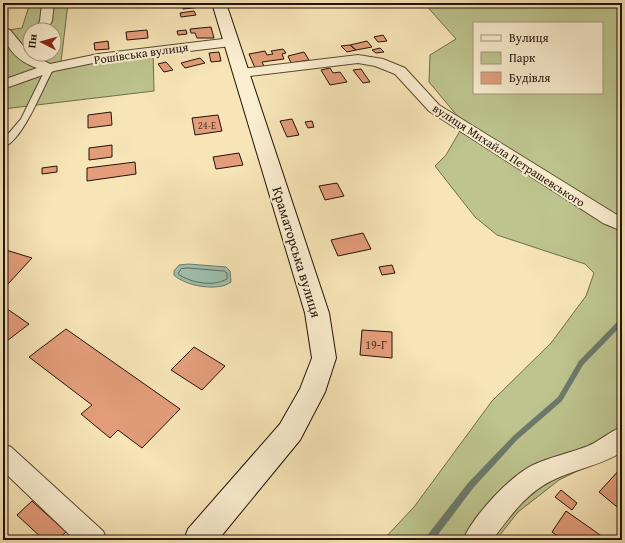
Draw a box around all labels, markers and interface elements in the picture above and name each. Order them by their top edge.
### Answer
north arrow [22,22,62,62]
legend [473,22,603,94]
text: Вулиця [509,29,549,46]
text: Пн [23,33,41,49]
street label: Рошівська вулиця [93,38,189,68]
text: Парк [509,49,536,66]
text: Будівля [509,69,550,86]
street label: вулиця Михайла Петрашевського [430,99,588,211]
house number: 24-Е [198,118,216,133]
street label: Краматорська вулиця [268,184,326,320]
house number: 19-Г [365,336,387,353]

